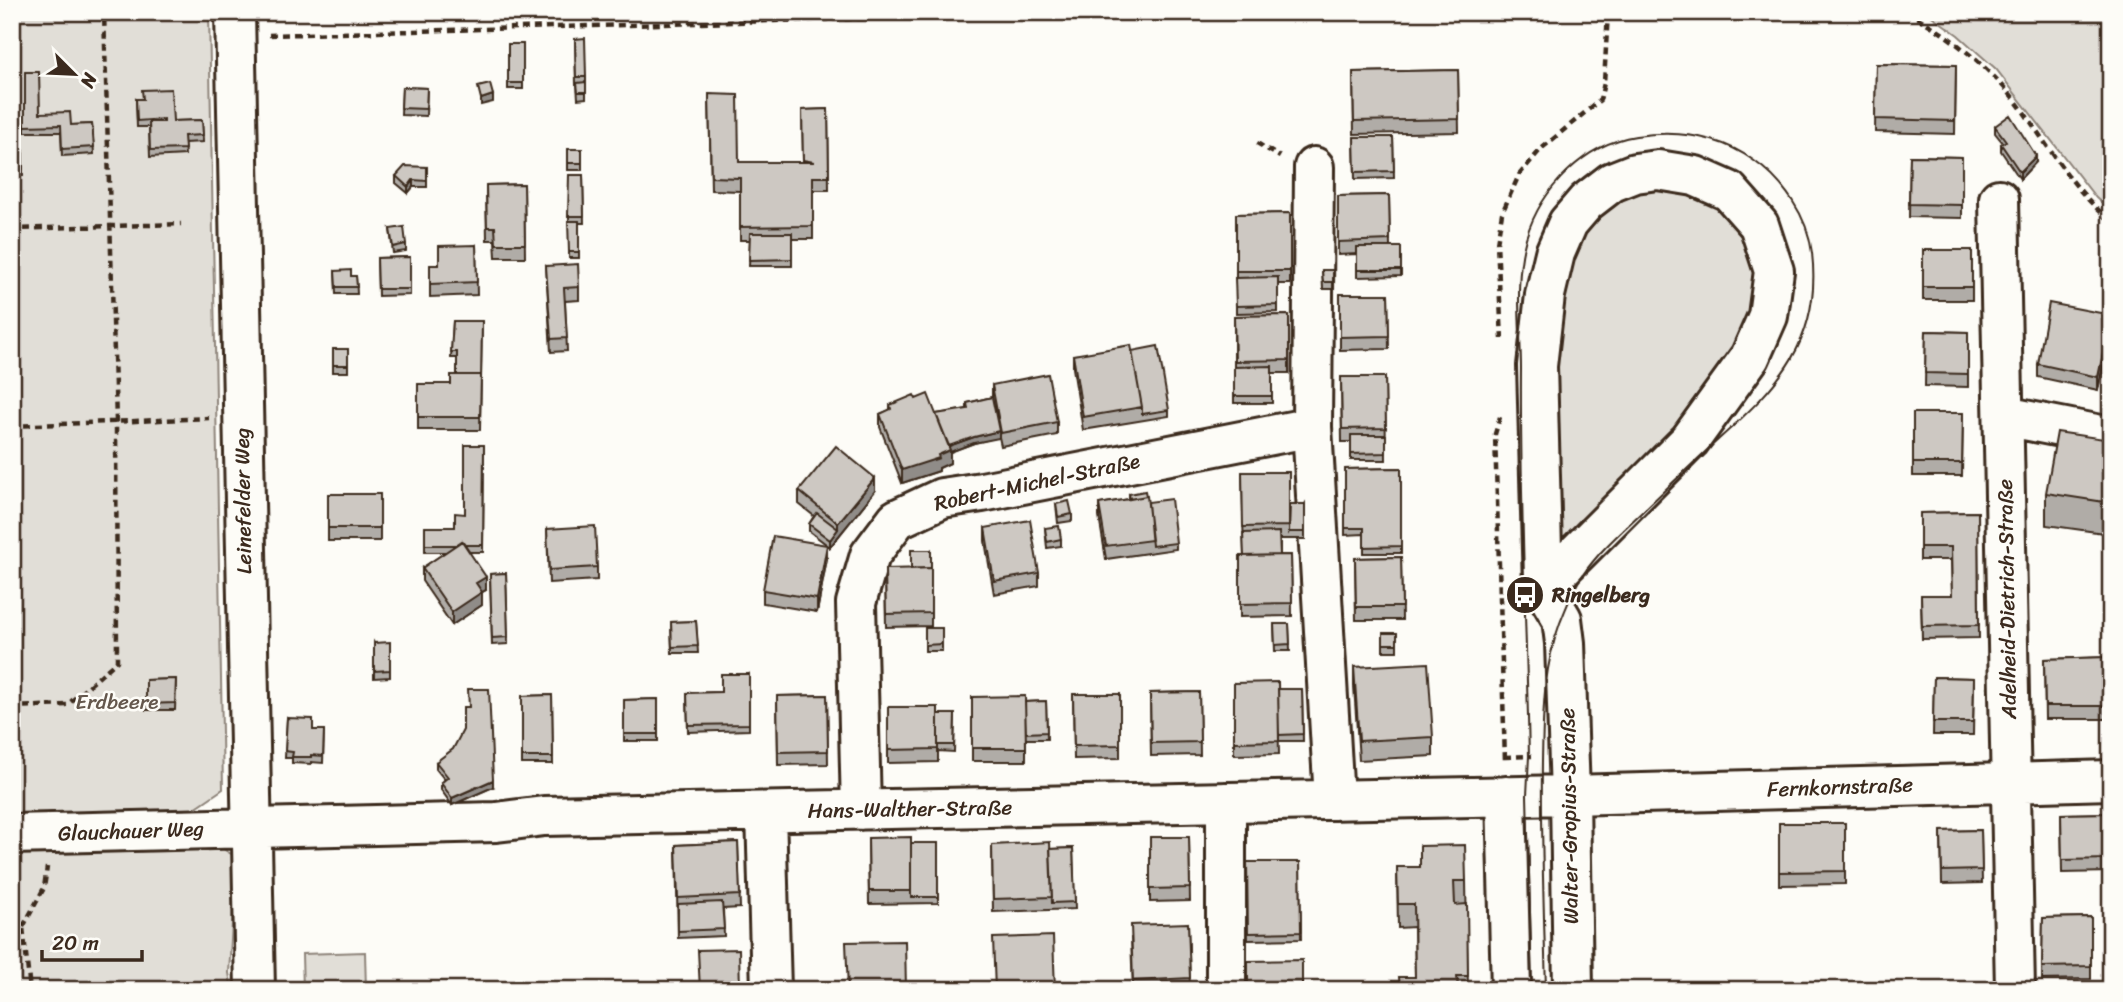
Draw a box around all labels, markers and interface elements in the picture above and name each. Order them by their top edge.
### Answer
north arrow [38,38,108,108]
text: N [71,67,107,94]
street label: Leinefelder Weg [223,427,263,575]
street label: Robert-Michel-Straße [931,442,1143,522]
street label: Adelheid-Dietrich-Straße [1986,478,2028,720]
bus stop icon: Ringelberg [1504,574,1546,616]
place label: Ringelberg [1551,576,1651,614]
park label: Erdbeere [76,683,158,721]
street label: Walter-Gropius-Straße [1548,707,1590,925]
street label: Fernkornstraße [1766,765,1914,809]
street label: Hans-Walther-Straße [807,788,1013,830]
street label: Glauchauer Weg [57,809,205,853]
scale bar [42,918,142,962]
text: 20 m [52,924,99,962]

